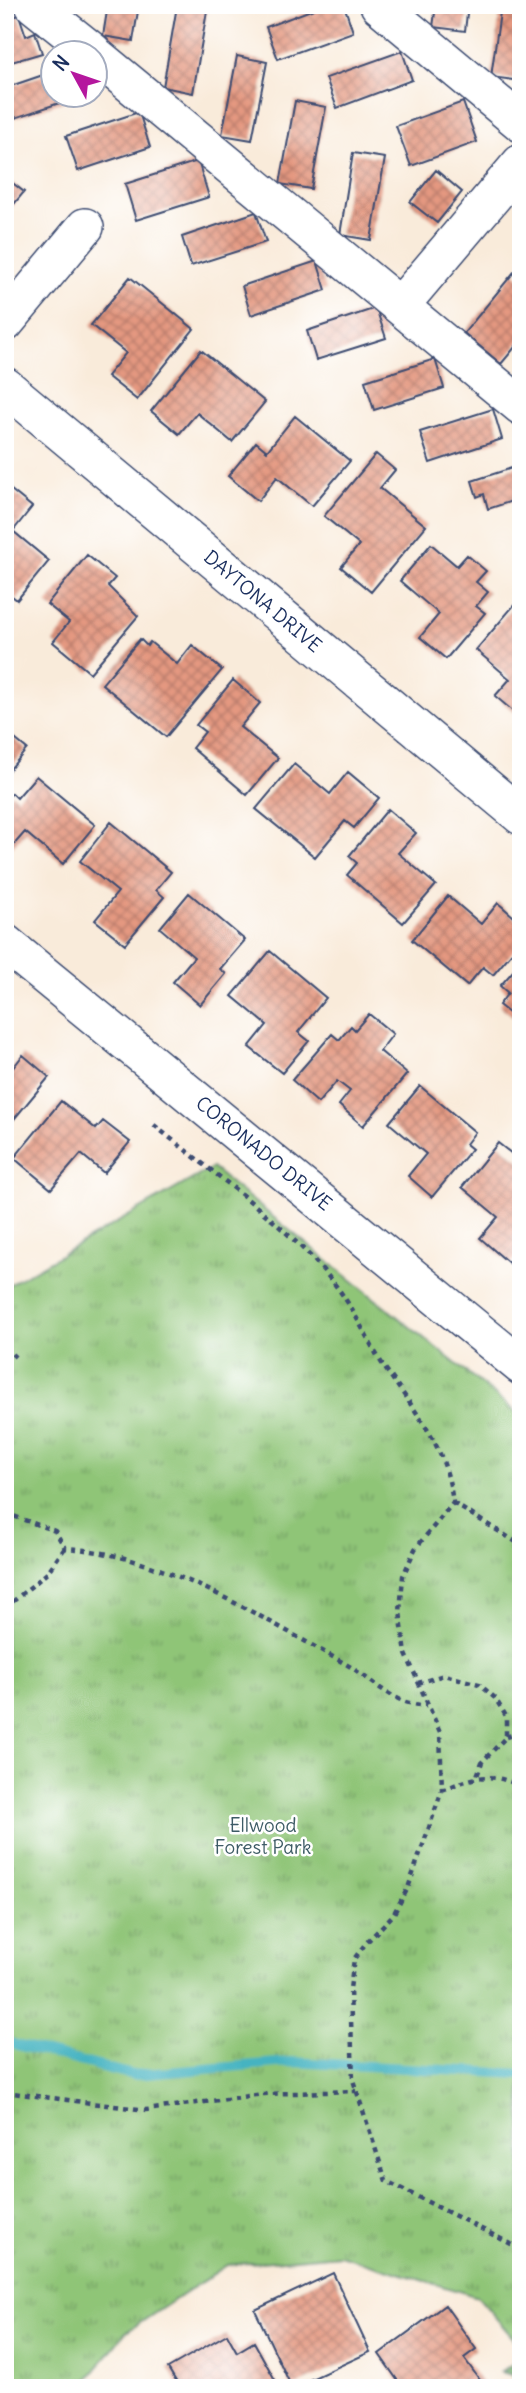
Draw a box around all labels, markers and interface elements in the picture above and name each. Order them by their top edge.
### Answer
north arrow [38,38,108,108]
text: N [48,50,74,76]
street label: DAYTONA DRIVE [199,545,327,657]
street label: CORONADO DRIVE [191,1091,337,1215]
park label: Ellwood Forest Park [215,1813,312,1859]

